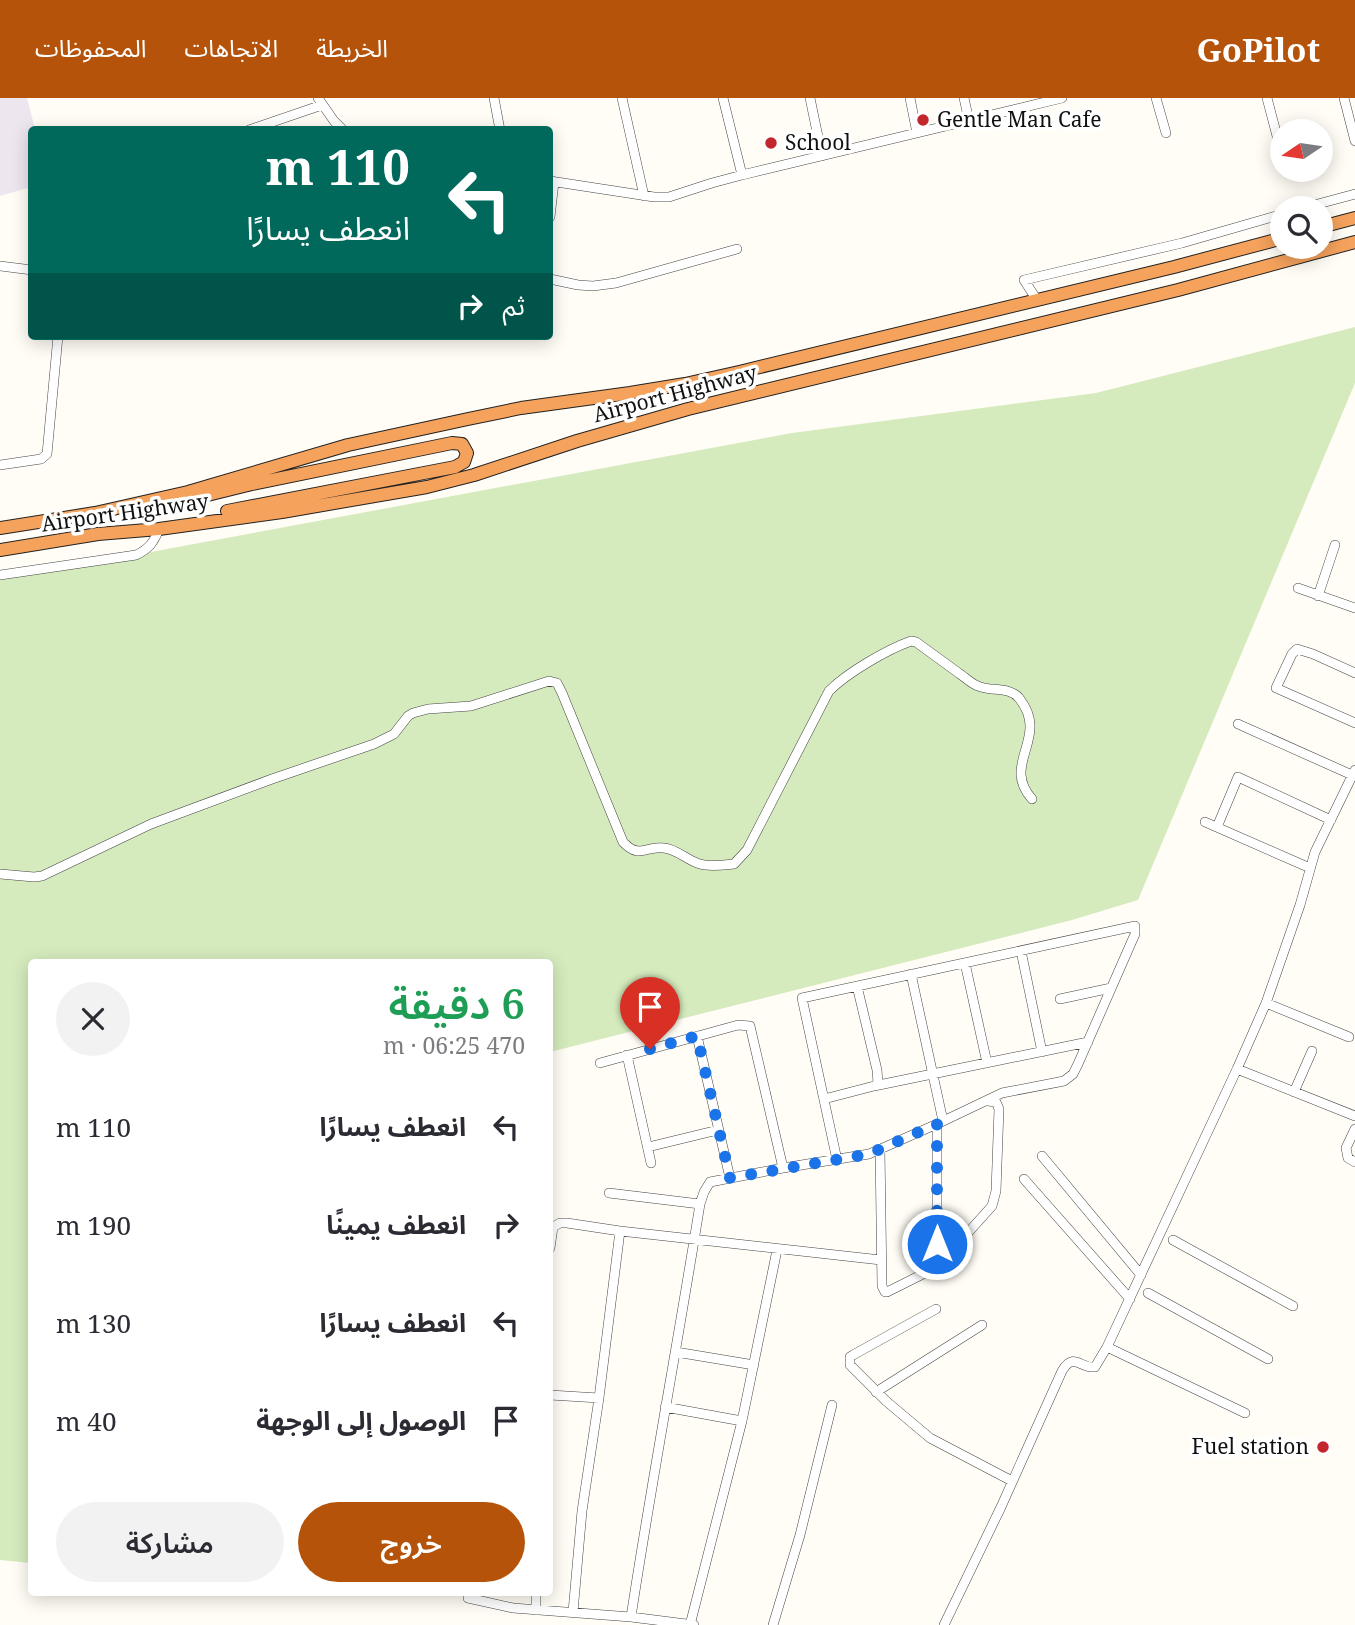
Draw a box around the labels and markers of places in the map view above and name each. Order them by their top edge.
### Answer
place label: Gentle Man Cafe [937,105,1102,133]
marker: Gentle Man Cafe [915,112,931,128]
place label: School [785,128,851,156]
marker: School [763,135,779,151]
pin [620,977,680,1049]
place label: Fuel station [1192,1432,1309,1460]
marker: Fuel station [1315,1439,1331,1455]

